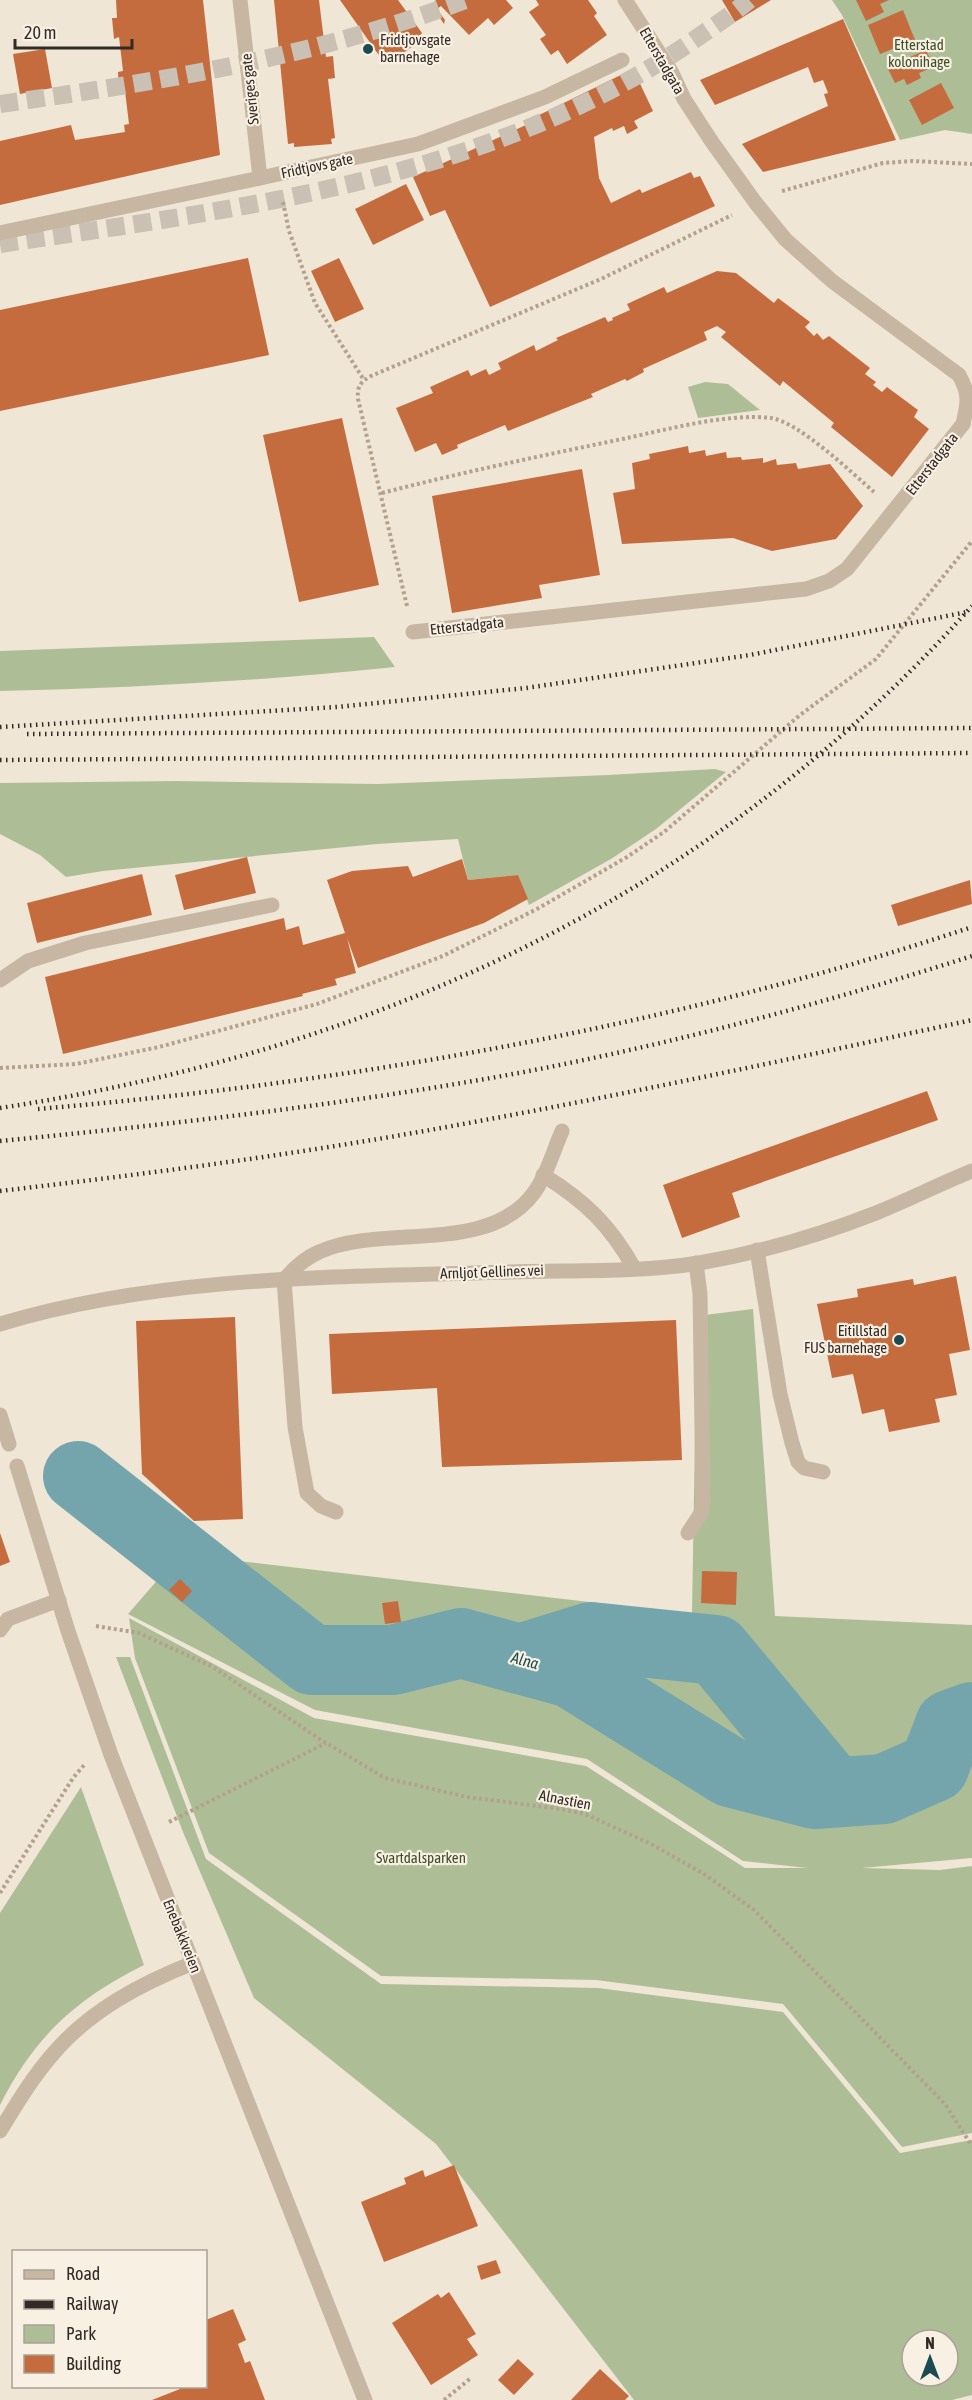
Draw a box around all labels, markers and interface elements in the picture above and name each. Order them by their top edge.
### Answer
scale bar [15,12,132,50]
text: 20 m [24,22,56,43]
street label: Etterstadgata [637,24,688,97]
place label: Fridtjovsgate barnehage [380,31,451,65]
park label: Etterstad kolonihage [888,36,950,70]
marker: Fridtjovsgate barnehage [361,42,375,56]
street label: Sveriges gate [237,53,262,125]
street label: Fridtjovs gate [279,150,355,181]
street label: Etterstadgata [902,429,961,498]
street label: Etterstadgata [429,613,505,638]
street label: Arnljot Gellines vei [440,1261,544,1282]
place label: Eitillstad FUS barnehage [804,1322,887,1356]
marker: Eitillstad FUS barnehage [892,1333,906,1347]
water label: Alna [509,1648,541,1672]
street label: Alnastien [538,1786,593,1813]
park label: Svartdalsparken [376,1849,466,1866]
street label: Enebakkveien [160,1896,205,1975]
legend [12,2250,207,2388]
text: Road [66,2263,100,2284]
text: Railway [66,2293,118,2314]
text: Park [66,2323,96,2344]
north arrow [900,2328,960,2388]
text: N [925,2334,935,2352]
text: Building [66,2353,121,2374]

